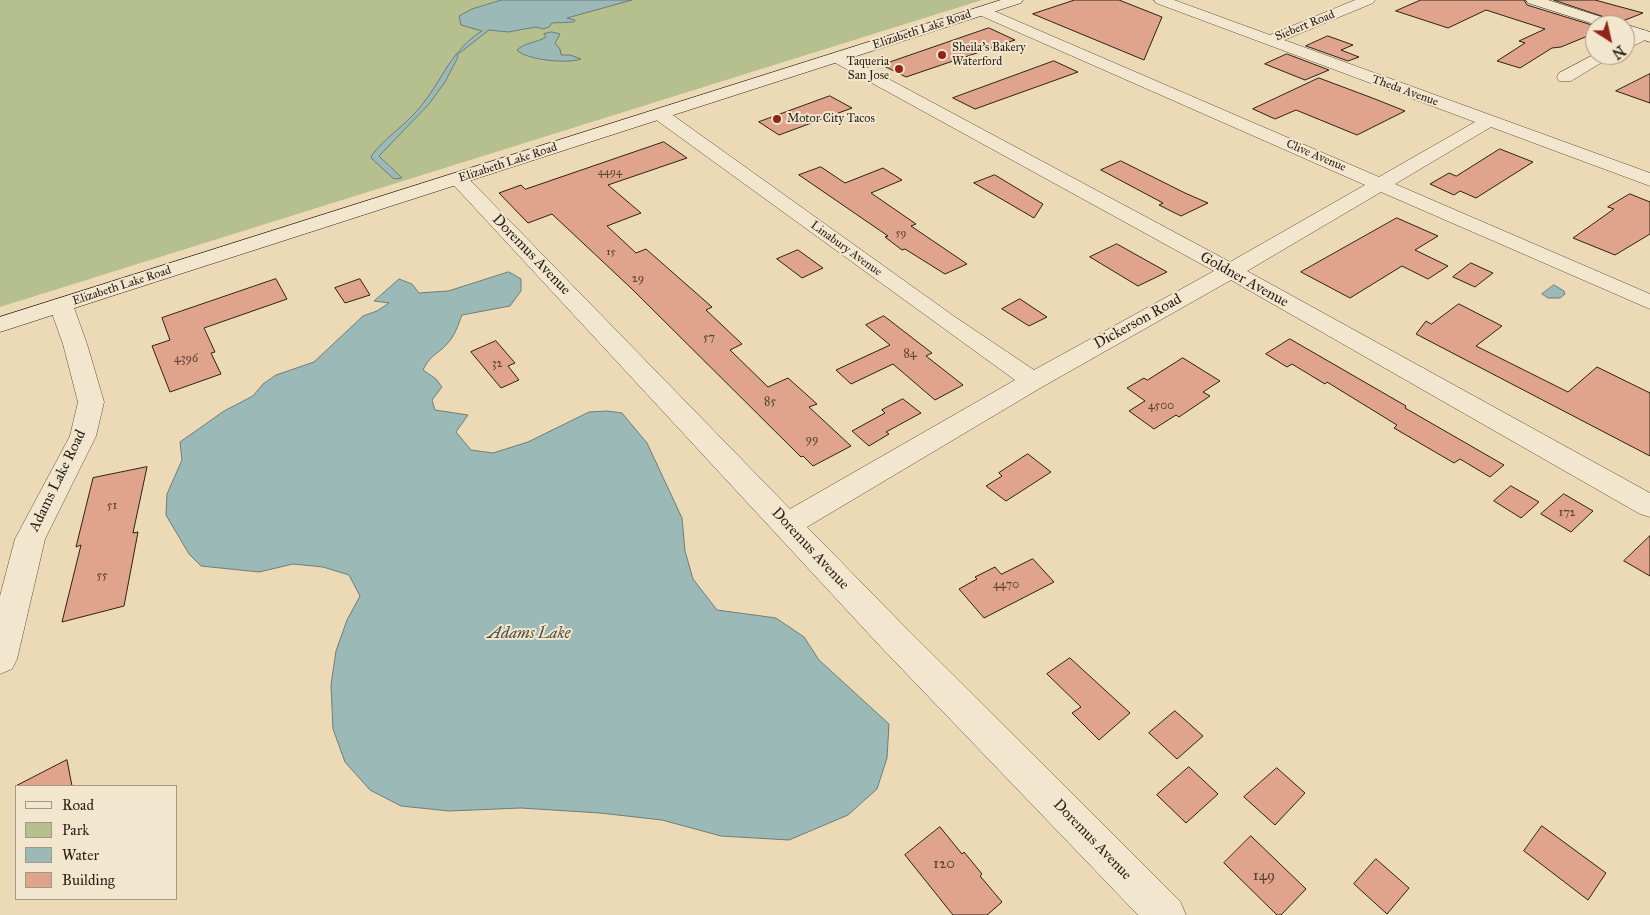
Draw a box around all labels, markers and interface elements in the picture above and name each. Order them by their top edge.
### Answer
street label: Elizabeth Lake Road [871,7,973,53]
street label: Siebert Road [1273,8,1337,44]
north arrow [1585,15,1635,65]
place label: Sheila's Bakery Waterford [952,41,1026,69]
text: N [1609,42,1628,62]
marker: Sheila's Bakery Waterford [936,49,948,61]
place label: Taqueria San Jose [846,55,889,83]
marker: Taqueria San Jose [893,63,905,75]
street label: Theda Avenue [1370,72,1440,110]
place label: Motor City Tacos [787,112,875,126]
marker: Motor City Tacos [771,113,783,125]
street label: Clive Avenue [1284,137,1348,175]
street label: Elizabeth Lake Road [457,140,559,186]
house number: 4494 [598,165,622,179]
street label: Doremus Avenue [488,211,574,299]
street label: Linabury Avenue [808,218,884,280]
house number: 59 [895,226,907,240]
house number: 15 [606,245,616,259]
street label: Goldner Avenue [1197,248,1291,312]
street label: Elizabeth Lake Road [71,263,173,309]
house number: 29 [632,272,644,286]
street label: Dickerson Road [1091,291,1185,353]
house number: 57 [703,331,715,345]
house number: 84 [903,347,917,361]
house number: 4396 [174,352,198,366]
house number: 32 [492,357,502,371]
house number: 85 [764,395,776,409]
house number: 4500 [1148,399,1174,413]
street label: Adams Lake Road [26,427,90,535]
house number: 99 [806,433,818,447]
house number: 51 [107,499,117,513]
street label: Doremus Avenue [767,504,853,594]
house number: 172 [1558,506,1576,520]
house number: 55 [96,569,108,583]
house number: 4470 [993,578,1019,592]
water label: Adams Lake [488,624,570,644]
legend [15,785,178,900]
text: Road [62,796,94,814]
street label: Doremus Avenue [1049,796,1135,884]
text: Park [62,821,89,839]
text: Water [62,846,99,864]
house number: 120 [933,855,955,873]
house number: 149 [1253,867,1275,885]
text: Building [62,871,115,889]

